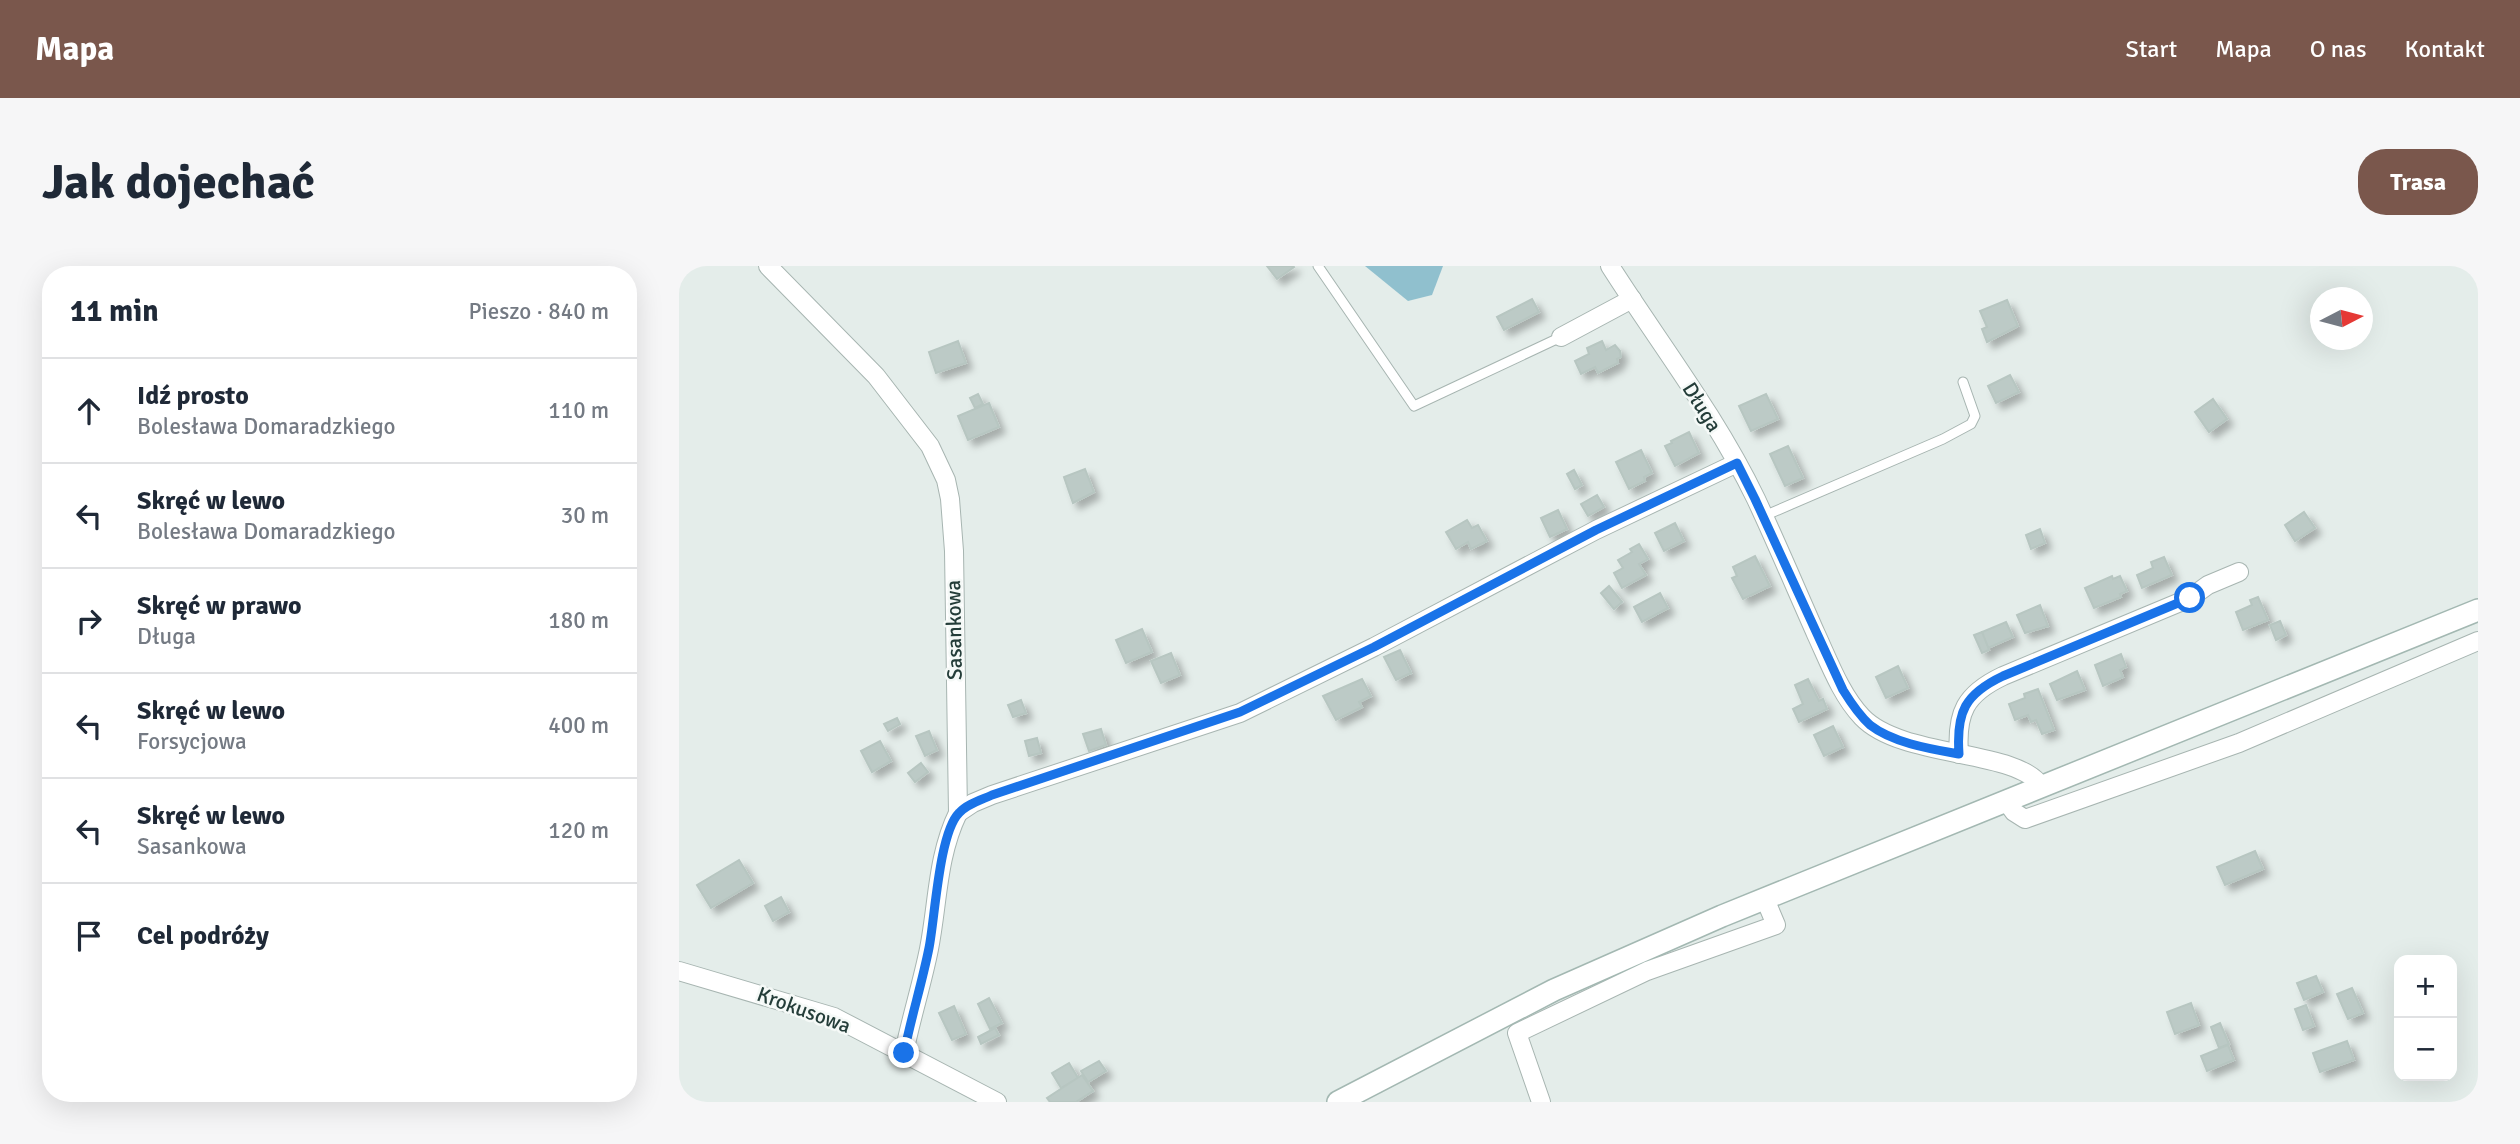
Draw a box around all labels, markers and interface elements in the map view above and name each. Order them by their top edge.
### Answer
text: Mapa [35,29,114,70]
text: Start [2126,34,2177,64]
text: Mapa [2215,34,2272,64]
text: O nas [2310,34,2367,64]
text: Kontakt [2405,34,2485,64]
button: Trasa [2358,149,2478,215]
text: Jak dojechać [42,152,315,212]
north arrow [2310,287,2373,350]
text: 11 min [70,293,159,330]
text: Pieszo · 840 m [468,297,609,326]
street label: Długa [1677,377,1727,437]
text: Idź prosto [137,380,249,412]
icon: ahead [70,392,108,430]
text: 110 m [548,396,609,425]
text: Bolesława Domaradzkiego [137,412,396,441]
text: Skręć w lewo [137,485,285,517]
icon: left [70,497,108,535]
text: 30 m [561,501,609,530]
text: Bolesława Domaradzkiego [137,517,396,546]
street label: Sasankowa [940,580,968,680]
route start [2174,582,2205,613]
text: Skręć w prawo [137,590,302,622]
icon: right [70,602,108,640]
text: 180 m [548,606,609,635]
text: Długa [137,622,196,651]
text: Skręć w lewo [137,695,285,727]
icon: left [70,707,108,745]
text: 400 m [548,711,609,740]
text: Forsycjowa [137,727,247,756]
text: Skręć w lewo [137,800,285,832]
icon: left [70,812,108,850]
text: 120 m [548,816,609,845]
text: Sasankowa [137,832,247,861]
icon: arrive [70,917,108,955]
text: Cel podróży [137,920,269,952]
map controls [2394,955,2457,1081]
button: + [2394,955,2457,1018]
street label: Krokusowa [754,981,854,1039]
button: − [2394,1018,2457,1081]
route end [888,1037,919,1068]

